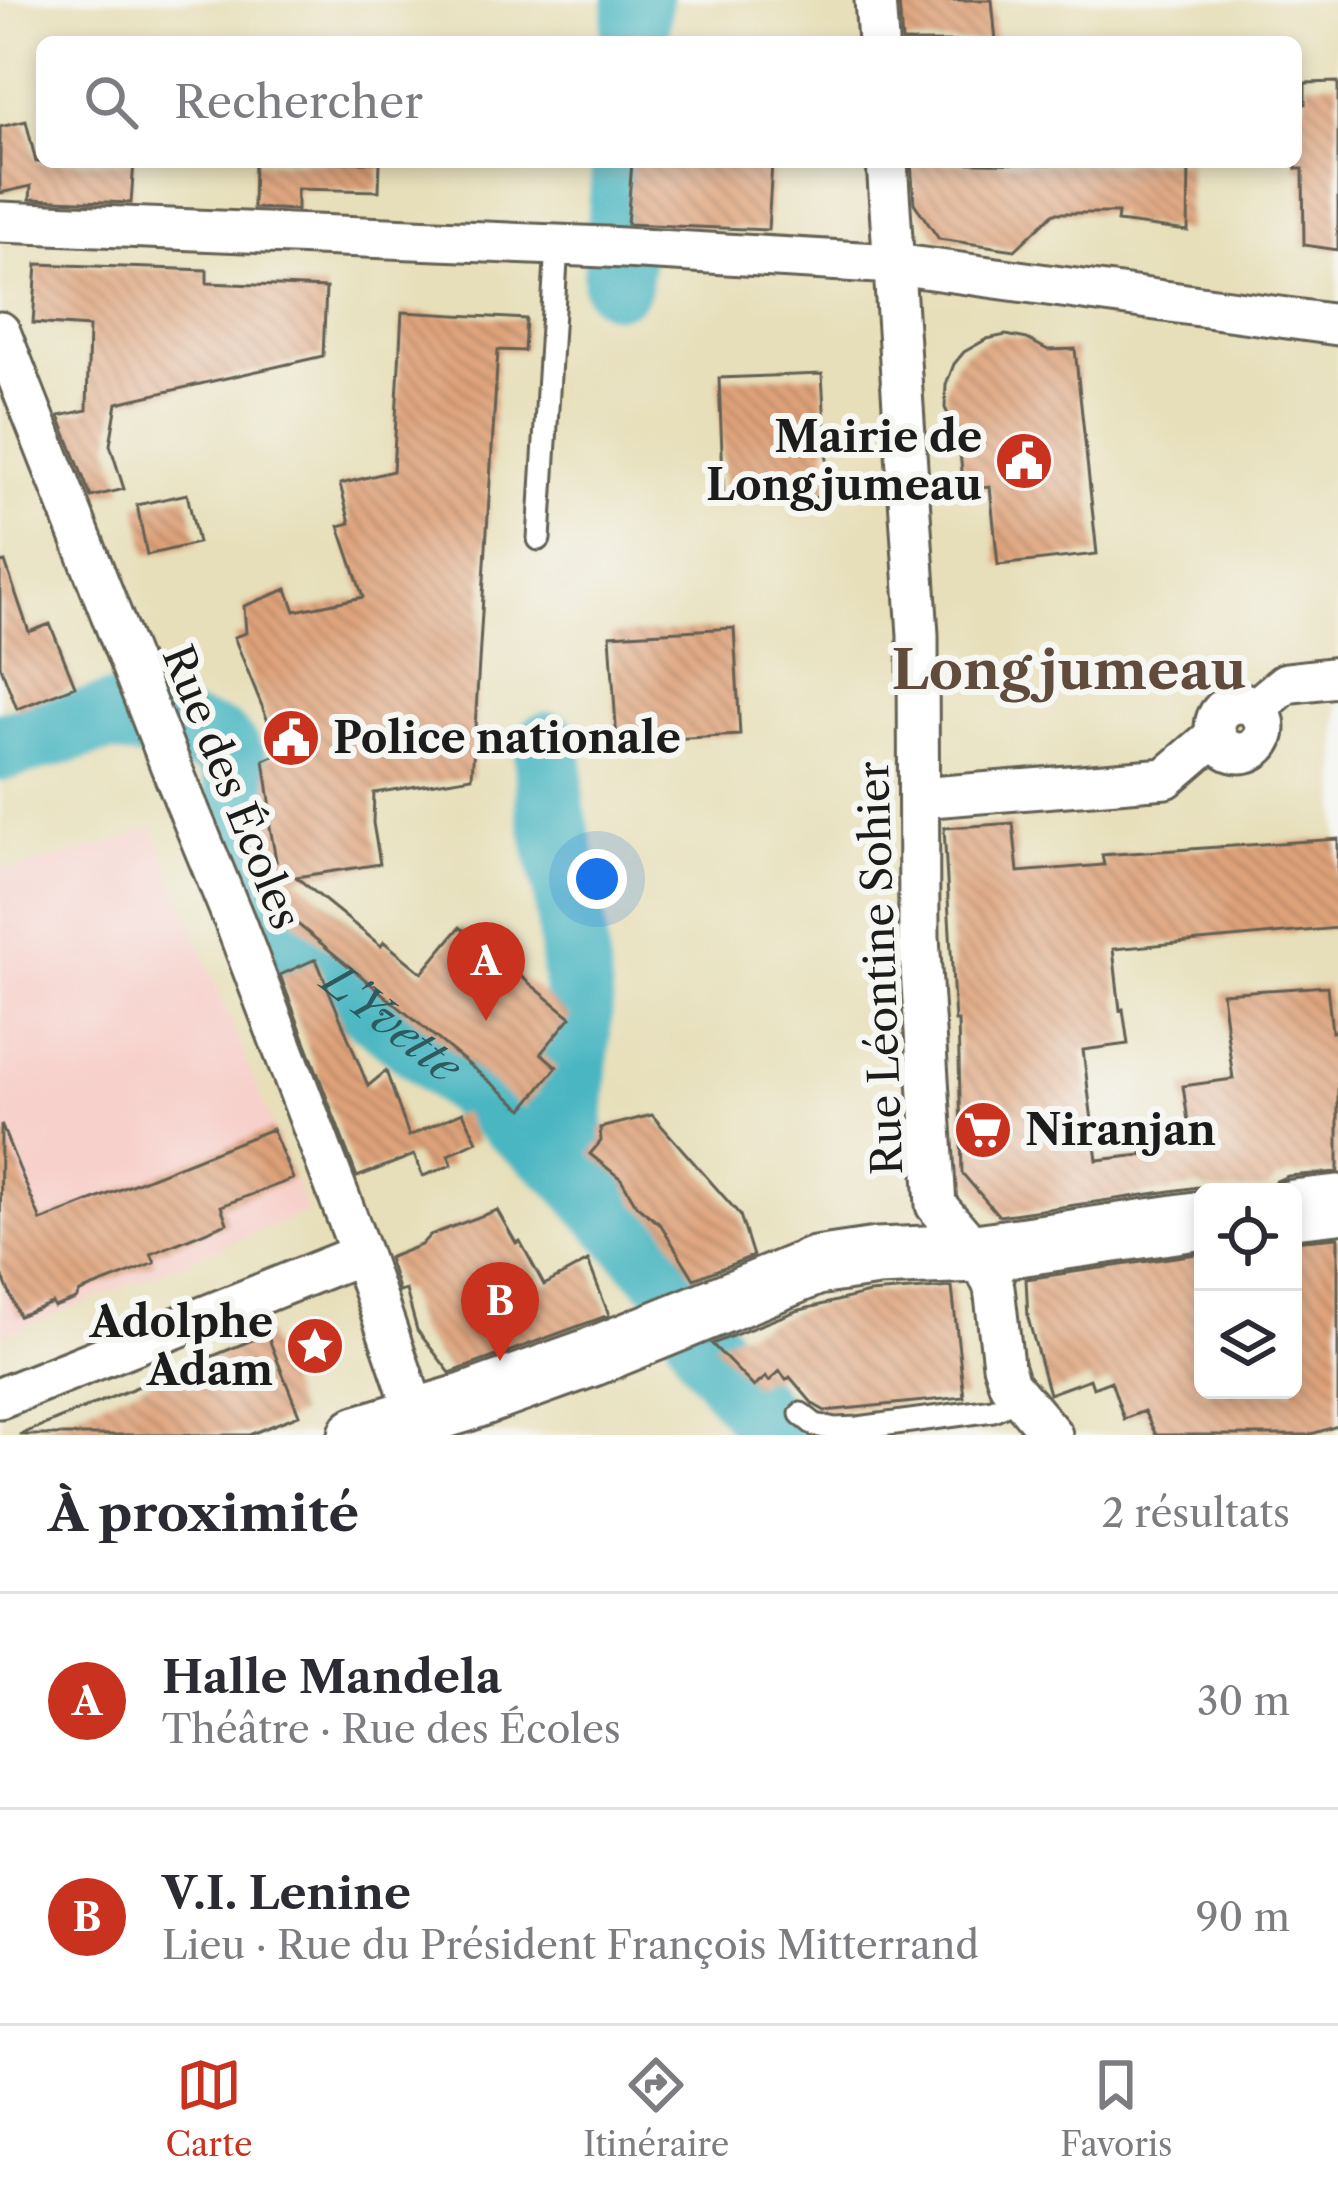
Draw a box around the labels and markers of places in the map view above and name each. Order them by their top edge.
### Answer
place label: Mairie de Longjumeau [706,411,982,511]
public building icon: Mairie de Longjumeau [993,430,1055,492]
public building icon: Police nationale [260,707,322,769]
place label: Police nationale [333,712,681,764]
pin: A [447,922,525,1021]
supermarket icon: Niranjan [952,1099,1014,1161]
place label: Niranjan [1025,1104,1216,1156]
pin: B [461,1262,539,1361]
place label: Adolphe Adam [89,1296,273,1396]
place icon: Adolphe Adam [284,1315,346,1377]

